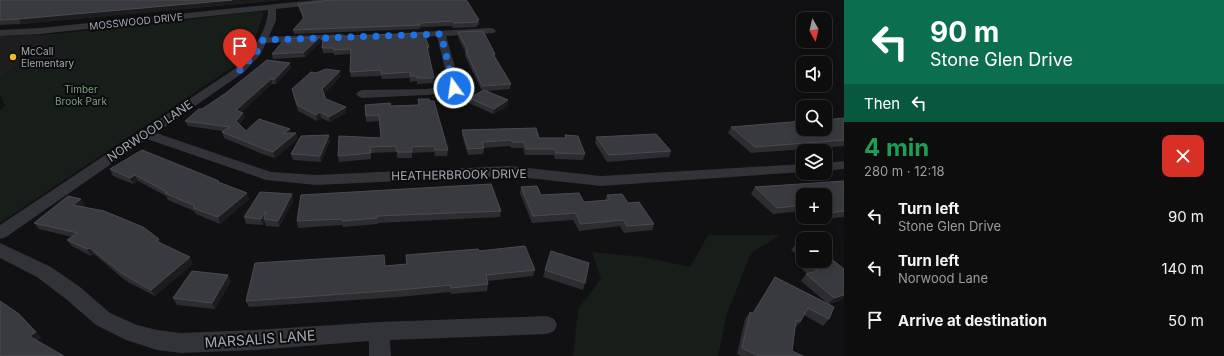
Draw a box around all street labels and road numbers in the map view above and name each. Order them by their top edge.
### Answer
street label: MOSSWOOD DRIVE [89,10,183,32]
street label: NORWOOD LANE [104,97,195,165]
street label: HEATHERBROOK DRIVE [391,166,527,183]
street label: MARSALIS LANE [204,326,316,351]

